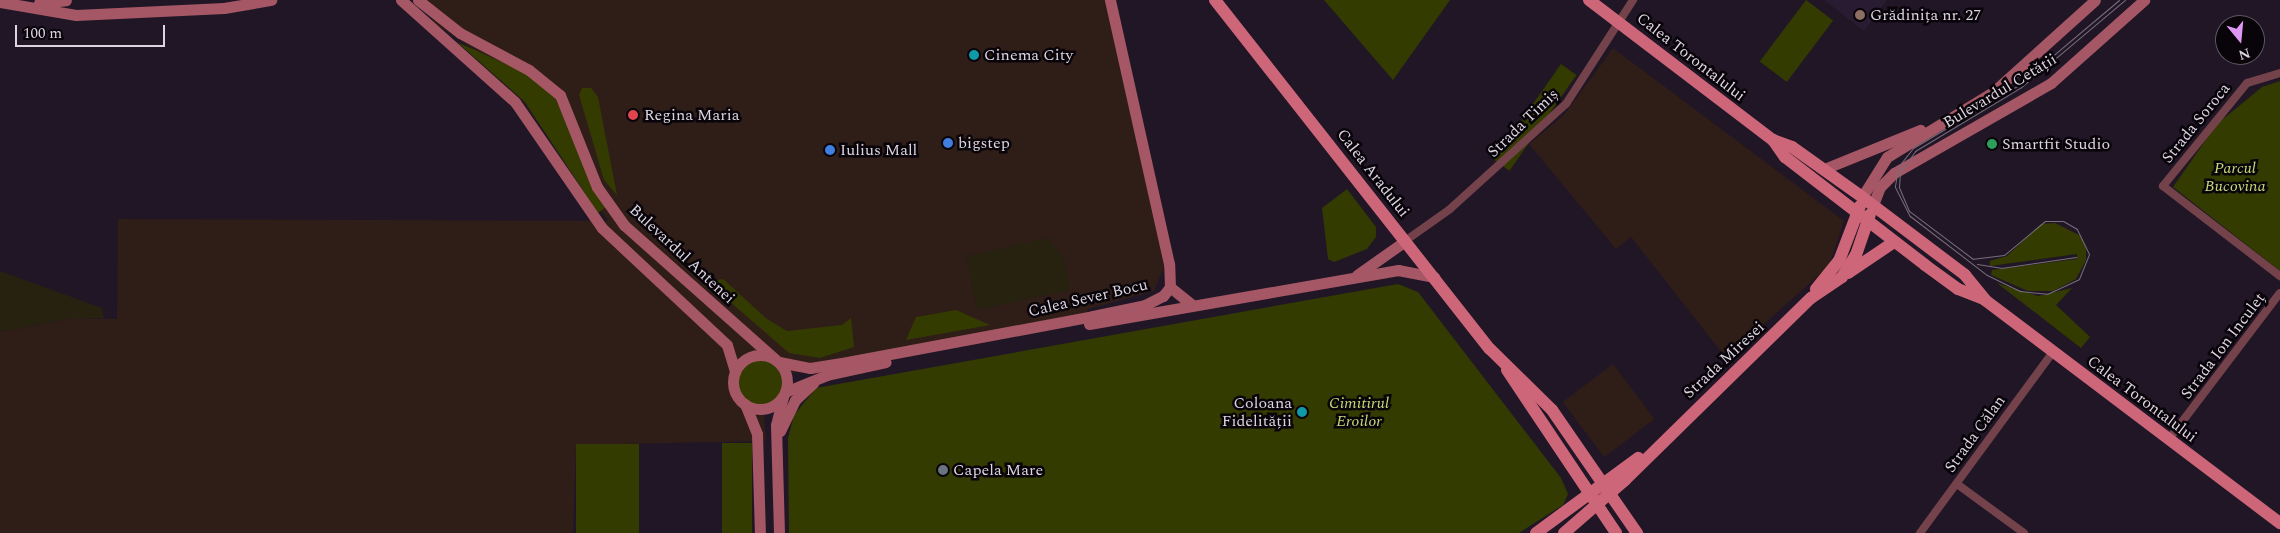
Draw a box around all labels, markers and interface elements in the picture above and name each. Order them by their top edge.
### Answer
place label: Grădinița nr. 27 [1870,5,1981,25]
street label: Calea Torontalului [1633,9,1749,105]
marker: Grădinița nr. 27 [1854,9,1866,21]
scale bar [18,15,168,47]
north arrow [2215,15,2265,65]
text: 100 m [23,22,62,45]
text: N [2236,42,2253,66]
place label: Cinema City [984,45,1073,65]
marker: Cinema City [968,49,980,61]
street label: Bulevardul Cetății [1940,50,2060,132]
street label: Strada Soroca [2158,79,2234,167]
street label: Strada Timiș [1484,84,1562,162]
place label: Regina Maria [644,105,739,125]
marker: Regina Maria [626,108,640,122]
street label: Calea Aradului [1333,125,1413,221]
place label: bigstep [958,133,1010,153]
place label: Smartfit Studio [2002,134,2110,154]
marker: bigstep [942,137,954,149]
marker: Smartfit Studio [1986,138,1998,150]
place label: Iulius Mall [840,140,917,160]
marker: Iulius Mall [824,144,836,156]
park label: Parcul Bucovina [2204,158,2266,196]
street label: Bulevardul Antenei [625,200,739,308]
street label: Calea Sever Bocu [1026,275,1150,321]
street label: Strada Ion Inculeț [2177,289,2269,403]
street label: Strada Miresei [1680,318,1768,402]
street label: Calea Torontalului [2083,351,2201,447]
street label: Strada Călan [1941,392,2009,476]
place label: Coloana Fidelității [1222,393,1292,431]
park label: Cimitirul Eroilor [1329,393,1389,431]
marker: Coloana Fidelității [1296,406,1308,418]
place label: Capela Mare [953,460,1043,480]
marker: Capela Mare [937,464,949,476]

